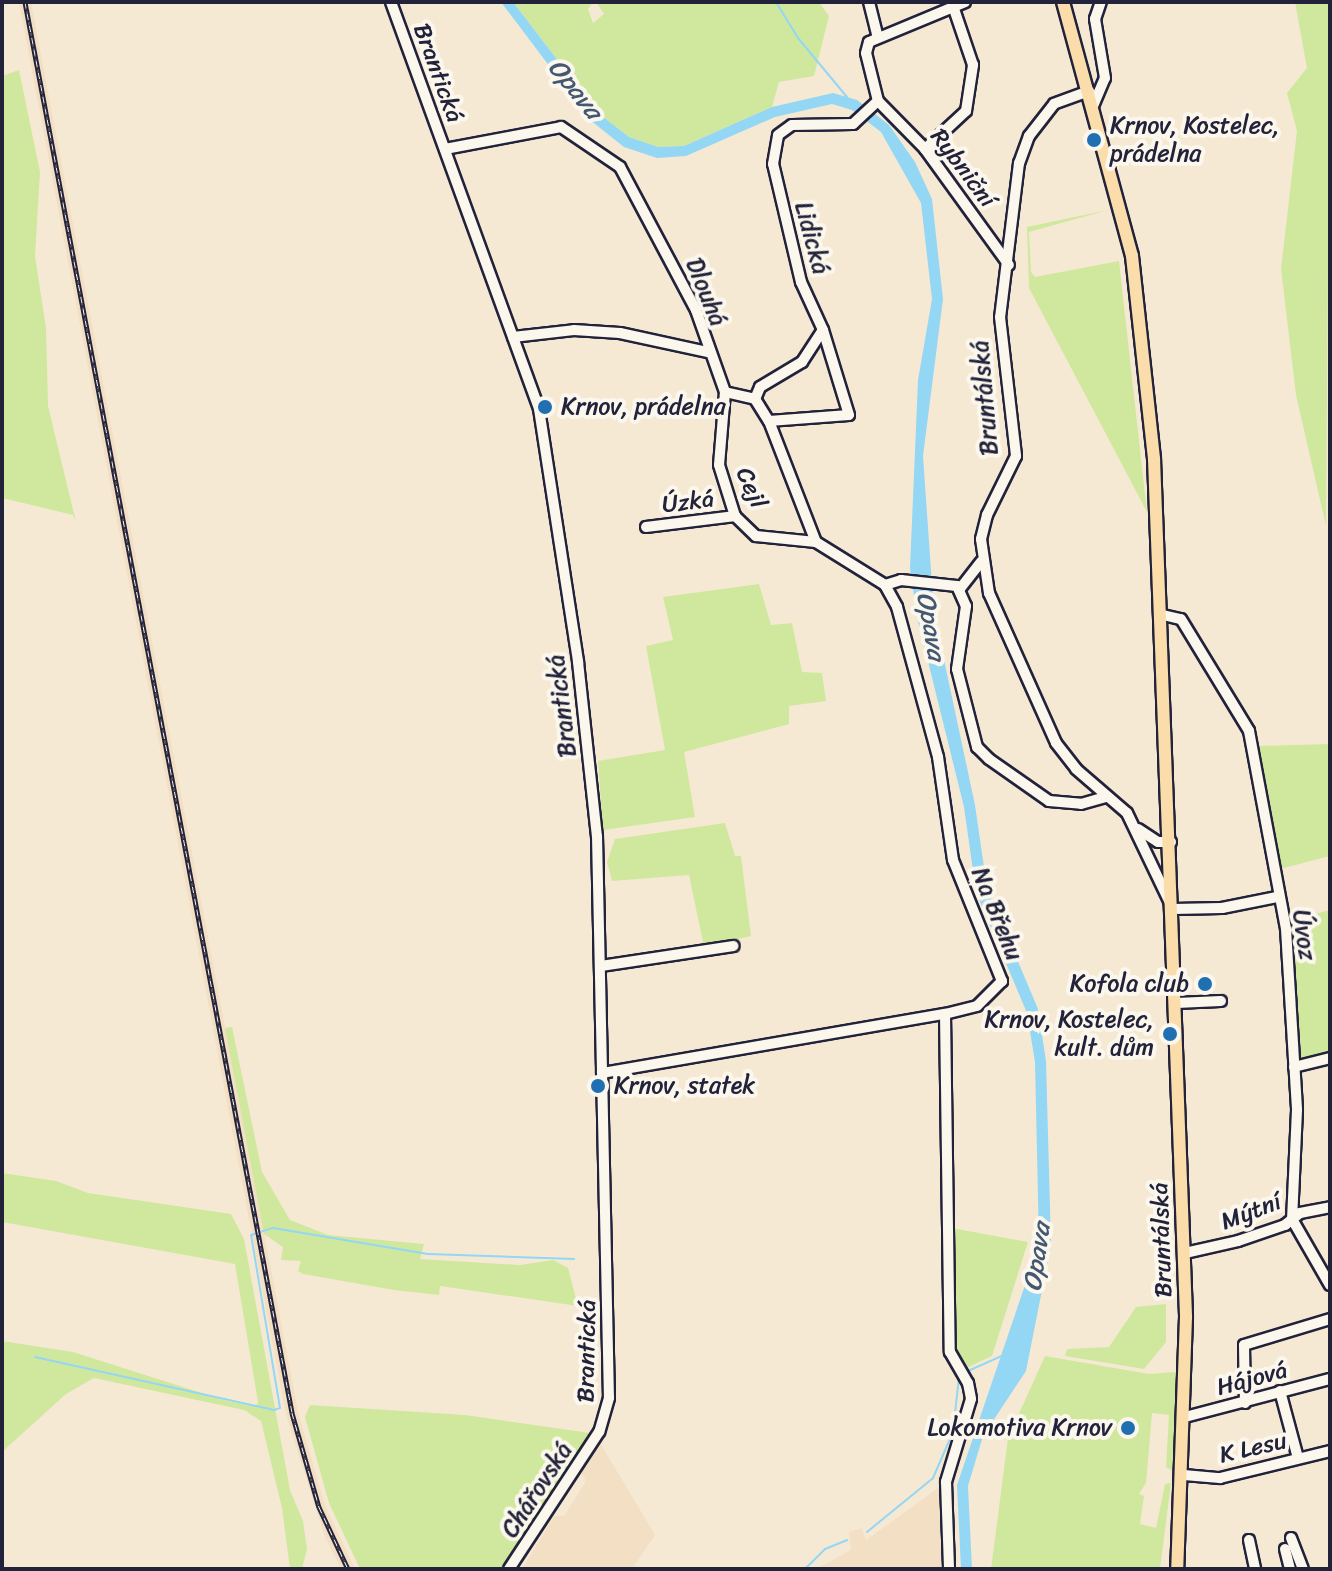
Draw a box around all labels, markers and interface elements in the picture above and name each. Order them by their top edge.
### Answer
street label: Brantická [407,20,469,126]
water label: Opava [541,52,609,126]
place label: Krnov, Kostelec, prádelna [1110,112,1281,168]
street label: Rybniční [924,123,1002,213]
marker: Krnov, Kostelec, prádelna [1085,131,1103,149]
street label: Lidická [789,199,835,277]
street label: Dlouhá [679,254,733,330]
street label: Bruntálská [966,339,1004,457]
place label: Krnov, prádelna [561,393,726,421]
marker: Krnov, prádelna [536,398,554,416]
street label: Cejl [729,463,773,513]
street label: Úzká [660,485,716,519]
water label: Opava [910,589,952,663]
street label: Brantická [541,653,583,759]
street label: Na Břehu [965,863,1029,965]
street label: Úvoz [1286,908,1322,962]
place label: Kofola club [1070,970,1189,998]
marker: Kofola club [1196,975,1214,993]
place label: Krnov, Kostelec, kult. dům [983,1006,1154,1062]
marker: Krnov, Kostelec, kult. dům [1161,1025,1179,1043]
place label: Krnov, statek [614,1072,756,1100]
marker: Krnov, statek [589,1077,607,1095]
street label: Bruntálská [1146,1182,1178,1298]
street label: Mýtní [1217,1187,1285,1237]
water label: Opava [1017,1221,1057,1293]
street label: Brantická [572,1299,602,1403]
street label: Hájová [1213,1356,1291,1402]
place label: Lokomotiva Krnov [927,1414,1112,1442]
marker: Lokomotiva Krnov [1119,1419,1137,1437]
street label: K Lesu [1217,1426,1289,1470]
street label: Chářovská [496,1437,578,1543]

